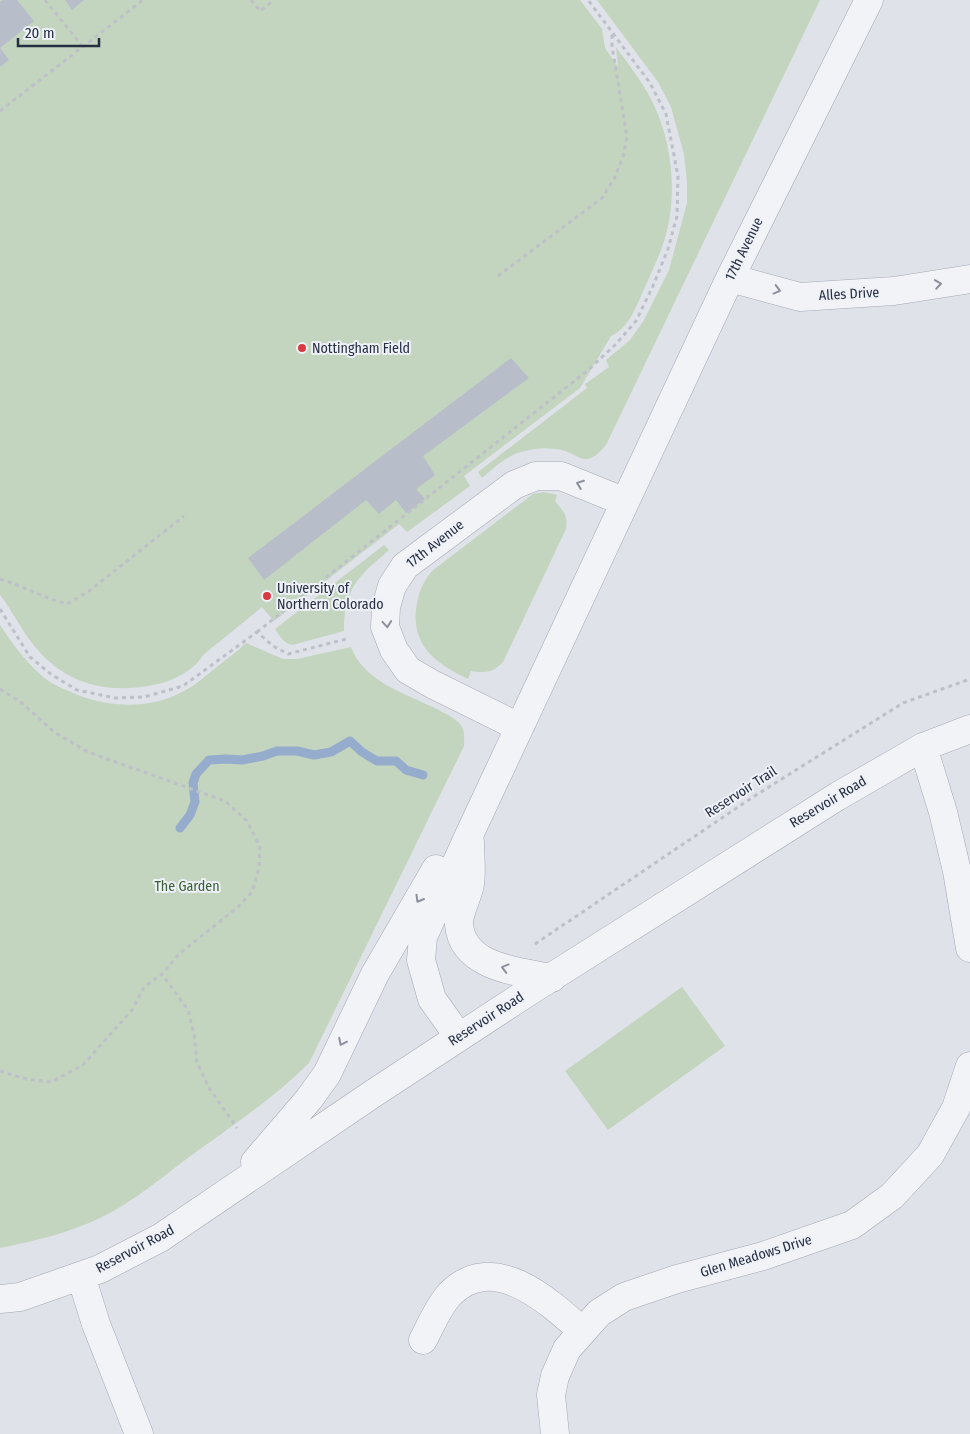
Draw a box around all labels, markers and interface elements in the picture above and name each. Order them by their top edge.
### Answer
scale bar [18,15,99,47]
text: 20 m [25,24,55,42]
street label: 17th Avenue [721,214,767,283]
one-way arrow [934,279,942,289]
street label: Alles Drive [818,284,880,304]
one-way arrow [772,285,780,295]
place label: Nottingham Field [312,340,410,357]
marker: Nottingham Field [296,342,308,354]
one-way arrow [576,480,585,490]
street label: 17th Avenue [403,516,467,572]
place label: University of Northern Colorado [277,580,384,613]
marker: University of Northern Colorado [261,590,273,602]
one-way arrow [381,620,392,628]
street label: Reservoir Trail [702,762,780,821]
street label: Reservoir Road [787,772,869,832]
park label: The Garden [154,878,220,895]
one-way arrow [416,893,426,902]
one-way arrow [500,963,509,974]
street label: Reservoir Road [445,988,527,1050]
one-way arrow [338,1037,348,1046]
street label: Reservoir Road [93,1221,177,1277]
street label: Glen Meadows Drive [698,1231,814,1281]

